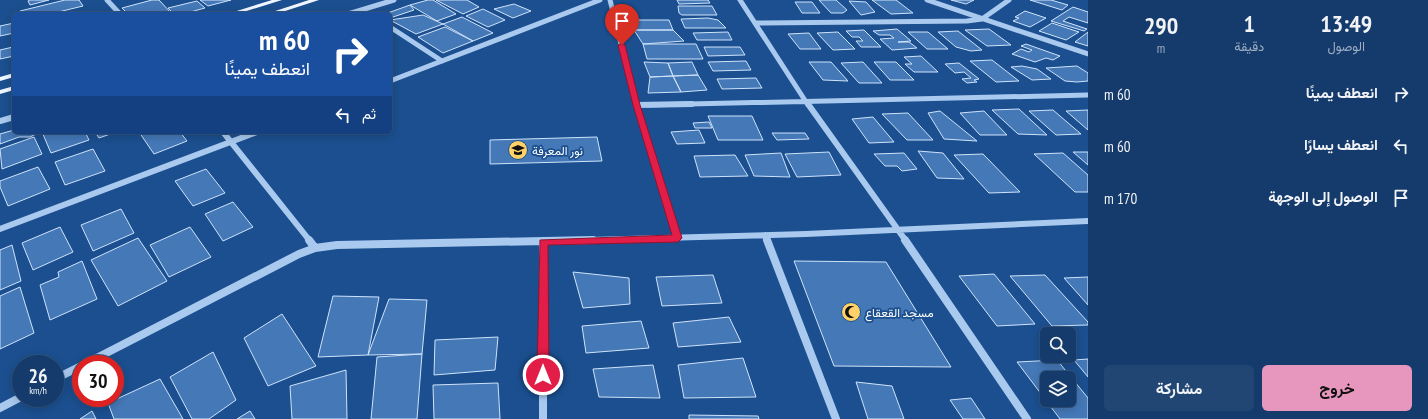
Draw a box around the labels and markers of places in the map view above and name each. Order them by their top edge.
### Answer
pin [605,4,639,45]
school or university icon: نور المعرفة [507,139,529,161]
place label: نور المعرفة [532,143,583,159]
mosque icon: مسجد القعقاع [840,301,862,323]
place label: مسجد القعقاع [865,305,934,322]

